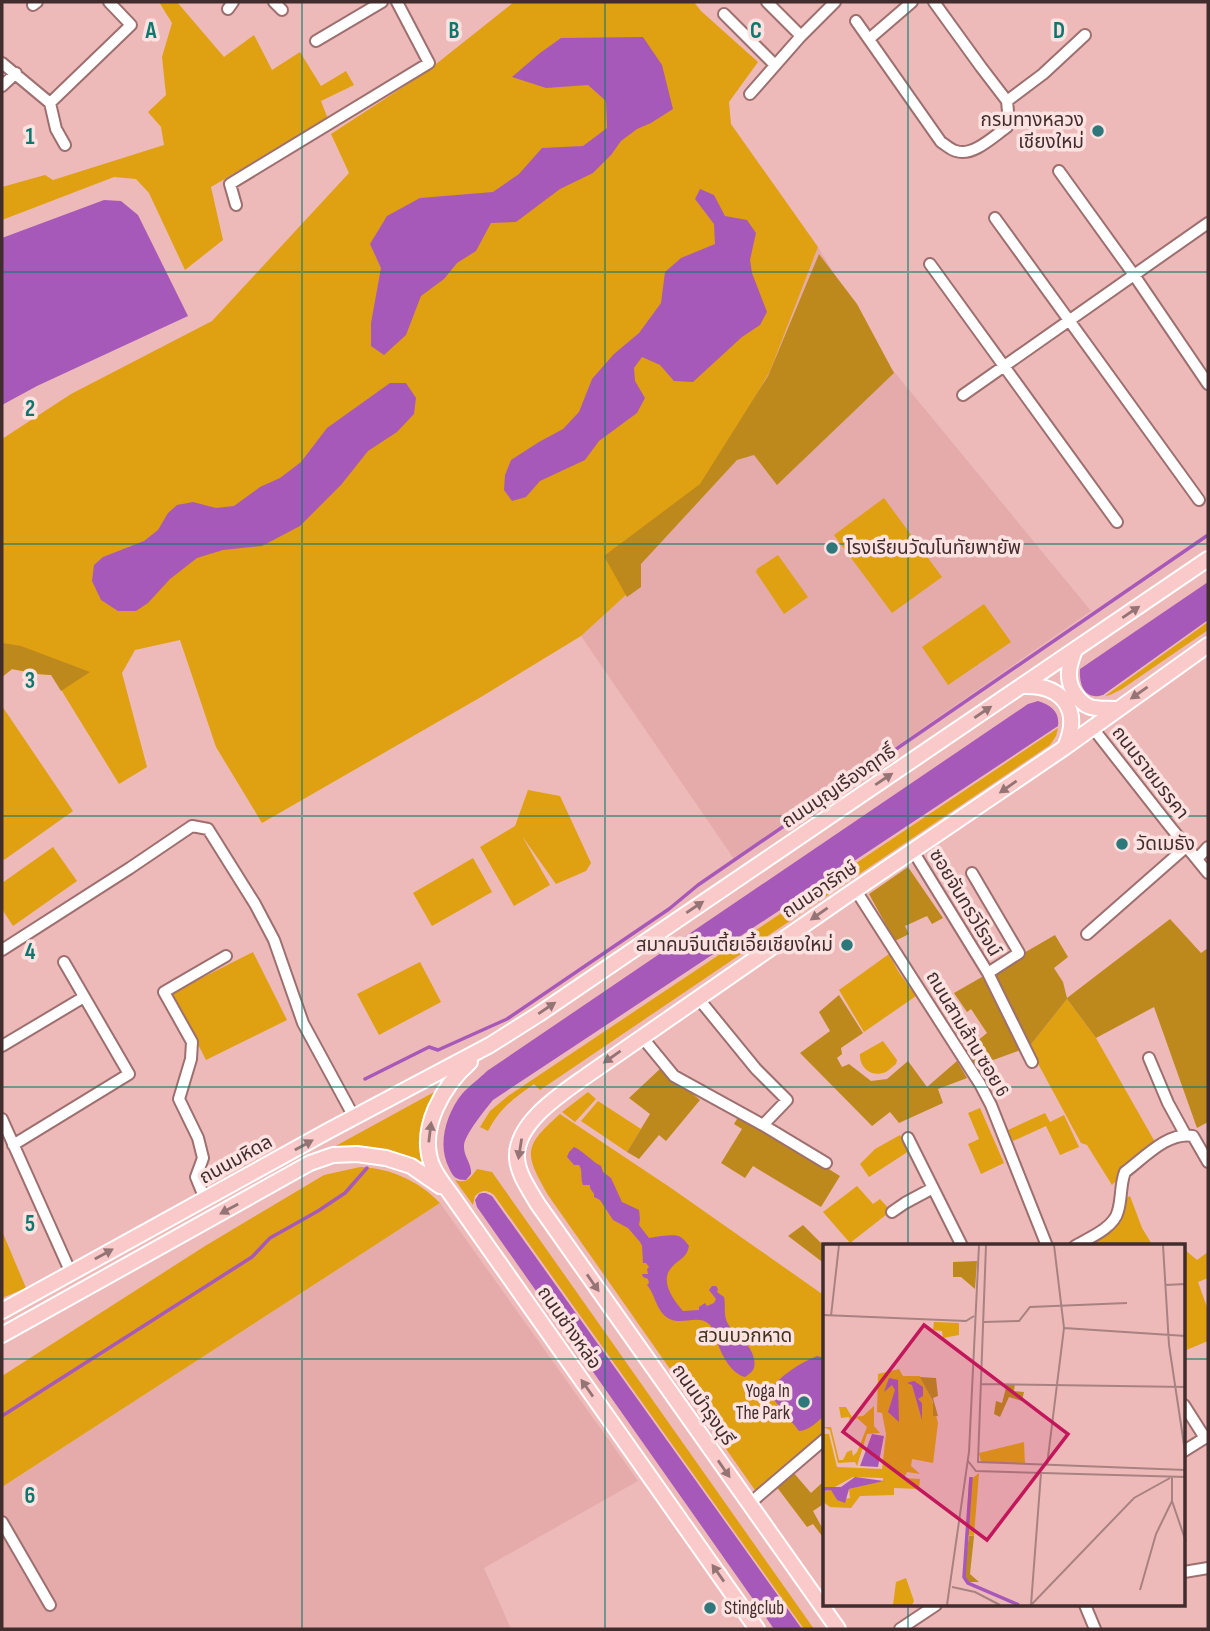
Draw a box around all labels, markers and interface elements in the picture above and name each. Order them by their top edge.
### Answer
text: A [145,17,158,45]
text: B [449,17,460,45]
text: C [750,17,762,45]
text: D [1053,17,1065,45]
place label: กรมทางหลวง เชียงใหม่ [981,109,1084,154]
text: 1 [25,123,35,151]
marker: กรมทางหลวง เชียงใหม่ [1090,123,1106,139]
text: 2 [25,395,35,423]
place label: โรงเรียนวัฒโนทัยพายัพ [846,537,1021,560]
marker: โรงเรียนวัฒโนทัยพายัพ [824,540,840,556]
one-way arrow [1121,605,1141,618]
text: 3 [25,667,35,695]
one-way arrow [1130,686,1148,700]
one-way arrow [974,705,992,719]
street label: ถนนราชมรรคา [1107,722,1193,824]
street label: ถนนบุญเรืองฤทธิ์ [777,739,901,834]
one-way arrow [874,773,894,786]
one-way arrow [999,780,1017,794]
place label: วัดเมธัง [1136,833,1195,856]
marker: วัดเมธัง [1114,836,1130,852]
street label: ซอยจันทรวิโรจน์ [924,845,1006,961]
street label: ถนนอารักษ์ [778,856,862,924]
one-way arrow [686,901,705,914]
one-way arrow [810,907,828,921]
place label: สมาคมจีนเตี้ยเอี้ยเชียงใหม่ [636,931,833,957]
marker: สมาคมจีนเตี้ยเอี้ยเชียงใหม่ [839,937,855,953]
text: 4 [25,938,36,966]
street label: ถนนสามล้าน ซอย 6 [920,967,1014,1101]
one-way arrow [537,1002,557,1015]
one-way arrow [602,1051,622,1064]
one-way arrow [425,1121,436,1143]
street label: ถนนมหิดล [195,1131,277,1189]
one-way arrow [514,1138,525,1160]
one-way arrow [294,1139,313,1151]
one-way arrow [219,1203,239,1215]
text: 5 [25,1210,35,1238]
inset map [823,1244,1186,1606]
one-way arrow [95,1248,114,1260]
one-way arrow [586,1274,600,1292]
street label: ถนนช่างหล่อ [532,1282,607,1374]
park label: สวนบวกหาด [698,1325,792,1348]
street label: ถนนบำรุงบุรี [667,1360,739,1450]
one-way arrow [580,1379,594,1397]
place label: Yoga In The Park [736,1380,791,1425]
marker: Yoga In The Park [796,1394,812,1410]
one-way arrow [717,1460,731,1478]
text: 6 [25,1482,35,1510]
one-way arrow [711,1564,725,1582]
place label: Stingclub [724,1597,784,1620]
marker: Stingclub [702,1600,718,1616]

